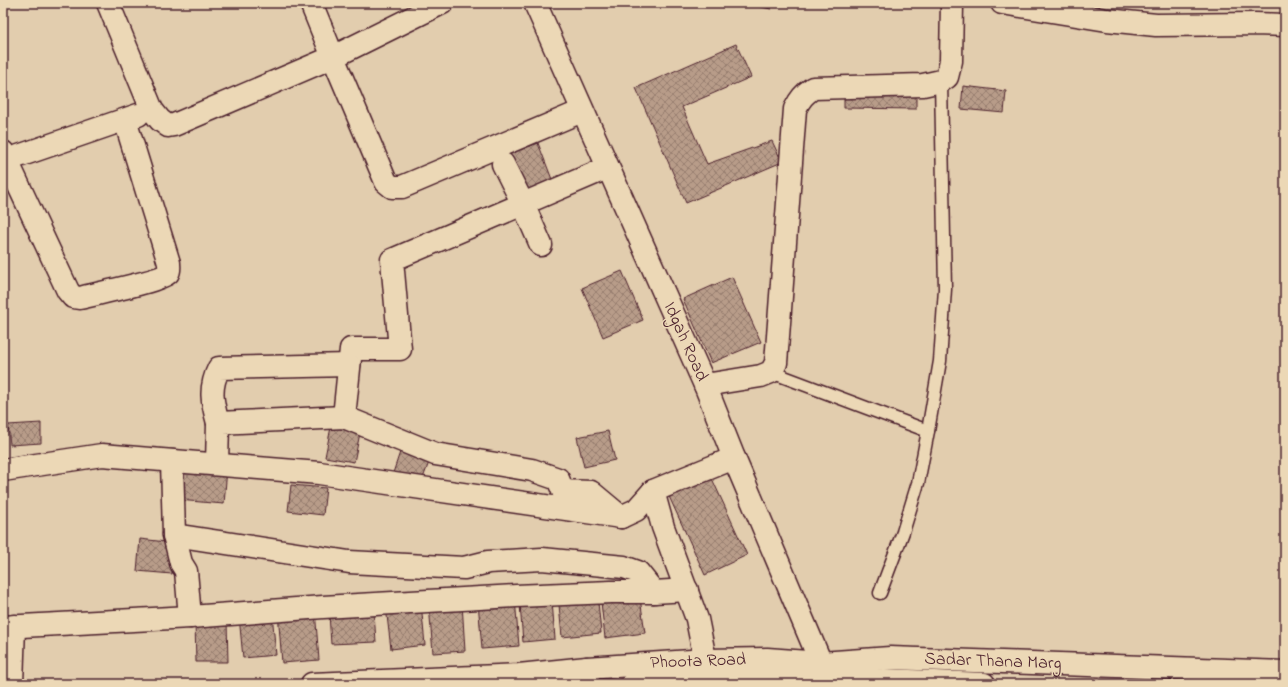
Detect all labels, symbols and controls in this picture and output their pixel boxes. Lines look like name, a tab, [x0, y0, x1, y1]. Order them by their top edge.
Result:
street label: Idgah Road	[655, 298, 714, 386]
street label: Phoota Road	[650, 647, 746, 677]
street label: Sadar Thana Marg	[924, 647, 1062, 678]

